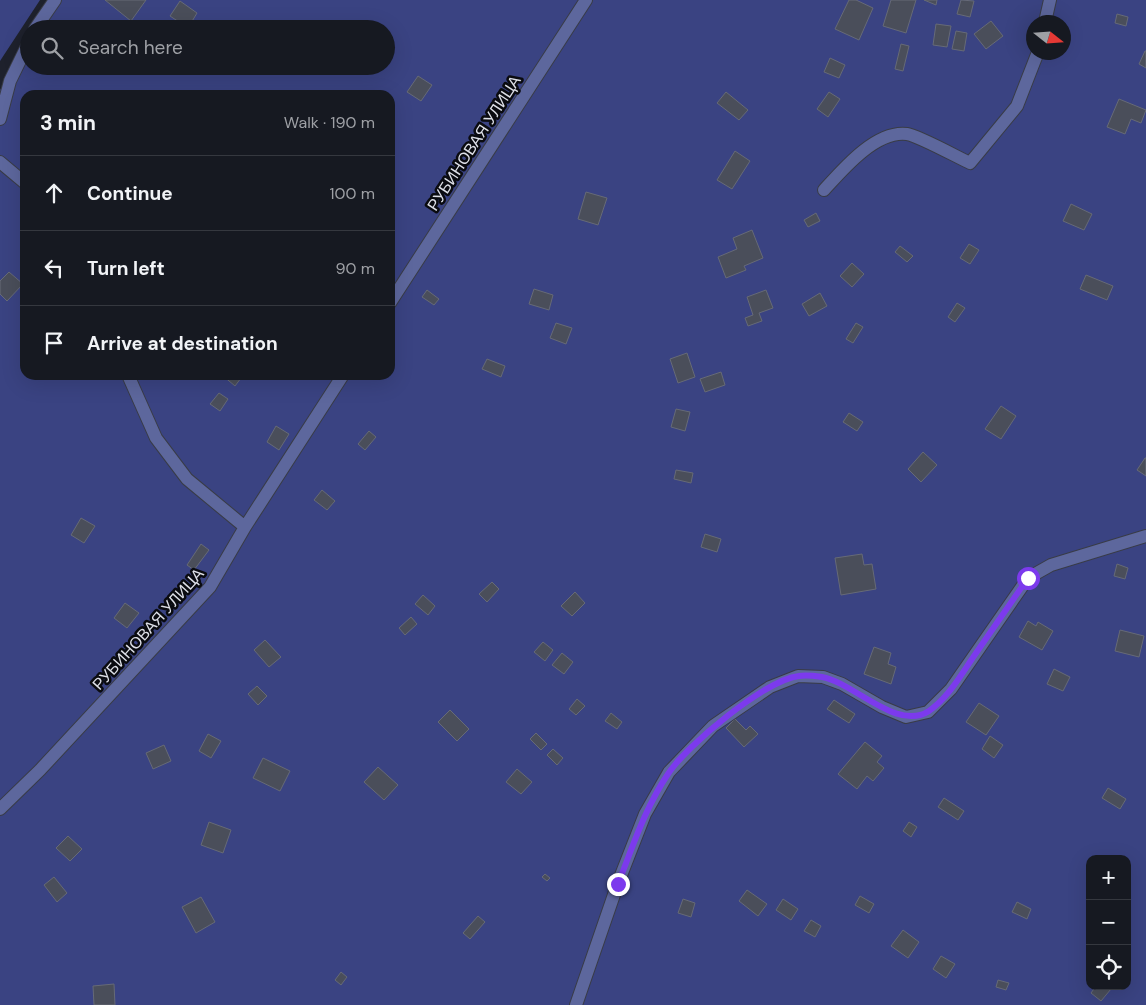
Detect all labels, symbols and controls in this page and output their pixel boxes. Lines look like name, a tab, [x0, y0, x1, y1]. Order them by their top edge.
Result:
north arrow	[1026, 15, 1071, 60]
search box	[20, 20, 395, 75]
icon: search	[38, 34, 66, 62]
text: Search here	[78, 35, 183, 60]
street label: РУБИНОВАЯ УЛИЦА	[422, 71, 526, 215]
text: 3 min	[40, 109, 96, 137]
text: Walk · 190 m	[284, 112, 375, 133]
icon: ahead	[40, 179, 68, 207]
text: Continue	[87, 181, 173, 206]
text: 100 m	[330, 183, 375, 204]
icon: left	[40, 254, 68, 282]
text: Turn left	[87, 256, 165, 281]
text: 90 m	[335, 258, 375, 279]
icon: arrive	[40, 329, 68, 357]
text: Arrive at destination	[87, 331, 278, 356]
street label: РУБИНОВАЯ УЛИЦА	[88, 563, 209, 694]
route start	[1017, 567, 1040, 590]
map controls	[1086, 855, 1131, 990]
button: +	[1086, 855, 1131, 900]
route end	[607, 873, 630, 896]
button: −	[1086, 900, 1131, 945]
button: locate	[1086, 945, 1131, 990]

